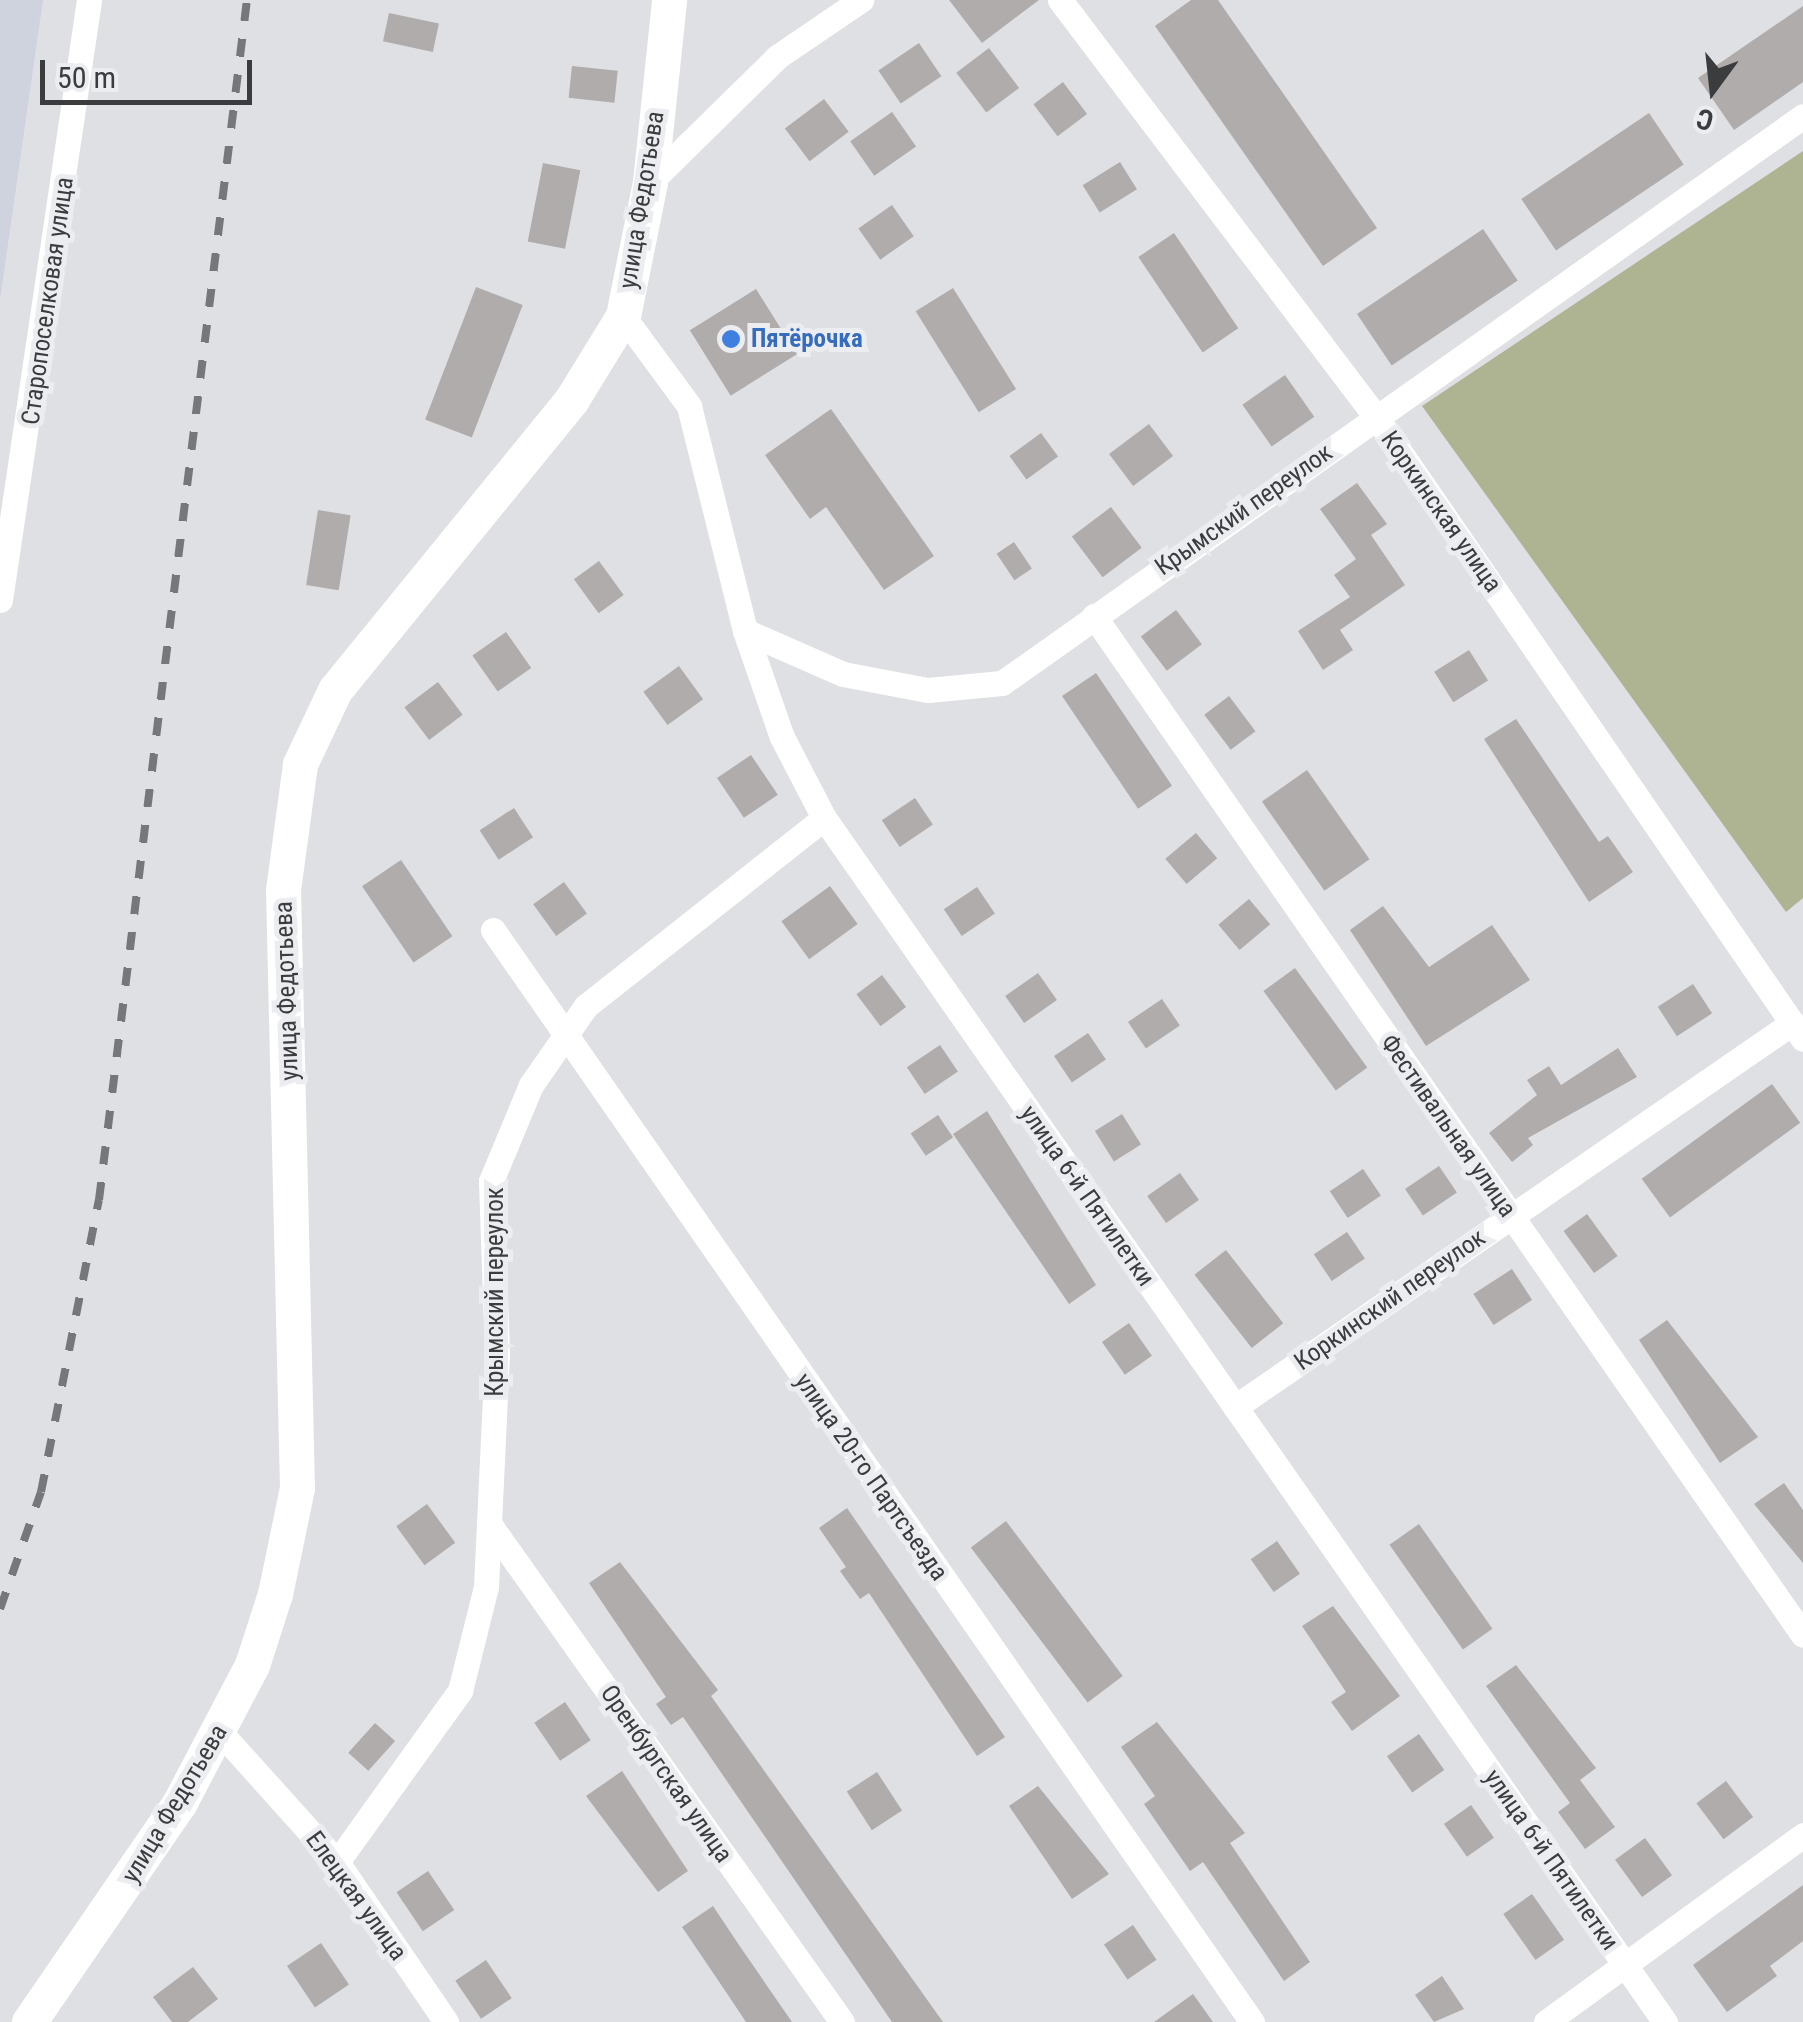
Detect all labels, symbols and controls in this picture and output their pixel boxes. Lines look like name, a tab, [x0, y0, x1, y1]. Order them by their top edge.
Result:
scale bar	[45, 40, 258, 102]
north arrow	[1663, 40, 1763, 140]
text: 50 m	[57, 60, 116, 95]
text: С	[1693, 101, 1717, 137]
street label: улица Федотьева	[613, 109, 671, 291]
street label: Старопоселковая улица	[16, 175, 80, 427]
place label: Пятёрочка	[751, 324, 863, 354]
marker: Пятёрочка	[720, 328, 742, 350]
street label: Коркинская улица	[1374, 426, 1508, 598]
street label: Крымский переулок	[1150, 438, 1338, 582]
street label: улица Федотьева	[269, 901, 305, 1081]
street label: Фестивальная улица	[1374, 1029, 1522, 1223]
street label: улица 6-й Пятилетки	[1013, 1100, 1161, 1292]
street label: Крымский переулок	[480, 1187, 510, 1397]
street label: Коркинский переулок	[1289, 1223, 1491, 1377]
street label: улица 20-го Партсъезда	[788, 1368, 954, 1586]
street label: Оренбургская улица	[594, 1680, 738, 1868]
street label: улица Федотьева	[116, 1719, 234, 1889]
street label: улица 6-й Пятилетки	[1477, 1764, 1625, 1956]
street label: Елецкая улица	[299, 1826, 413, 1966]

